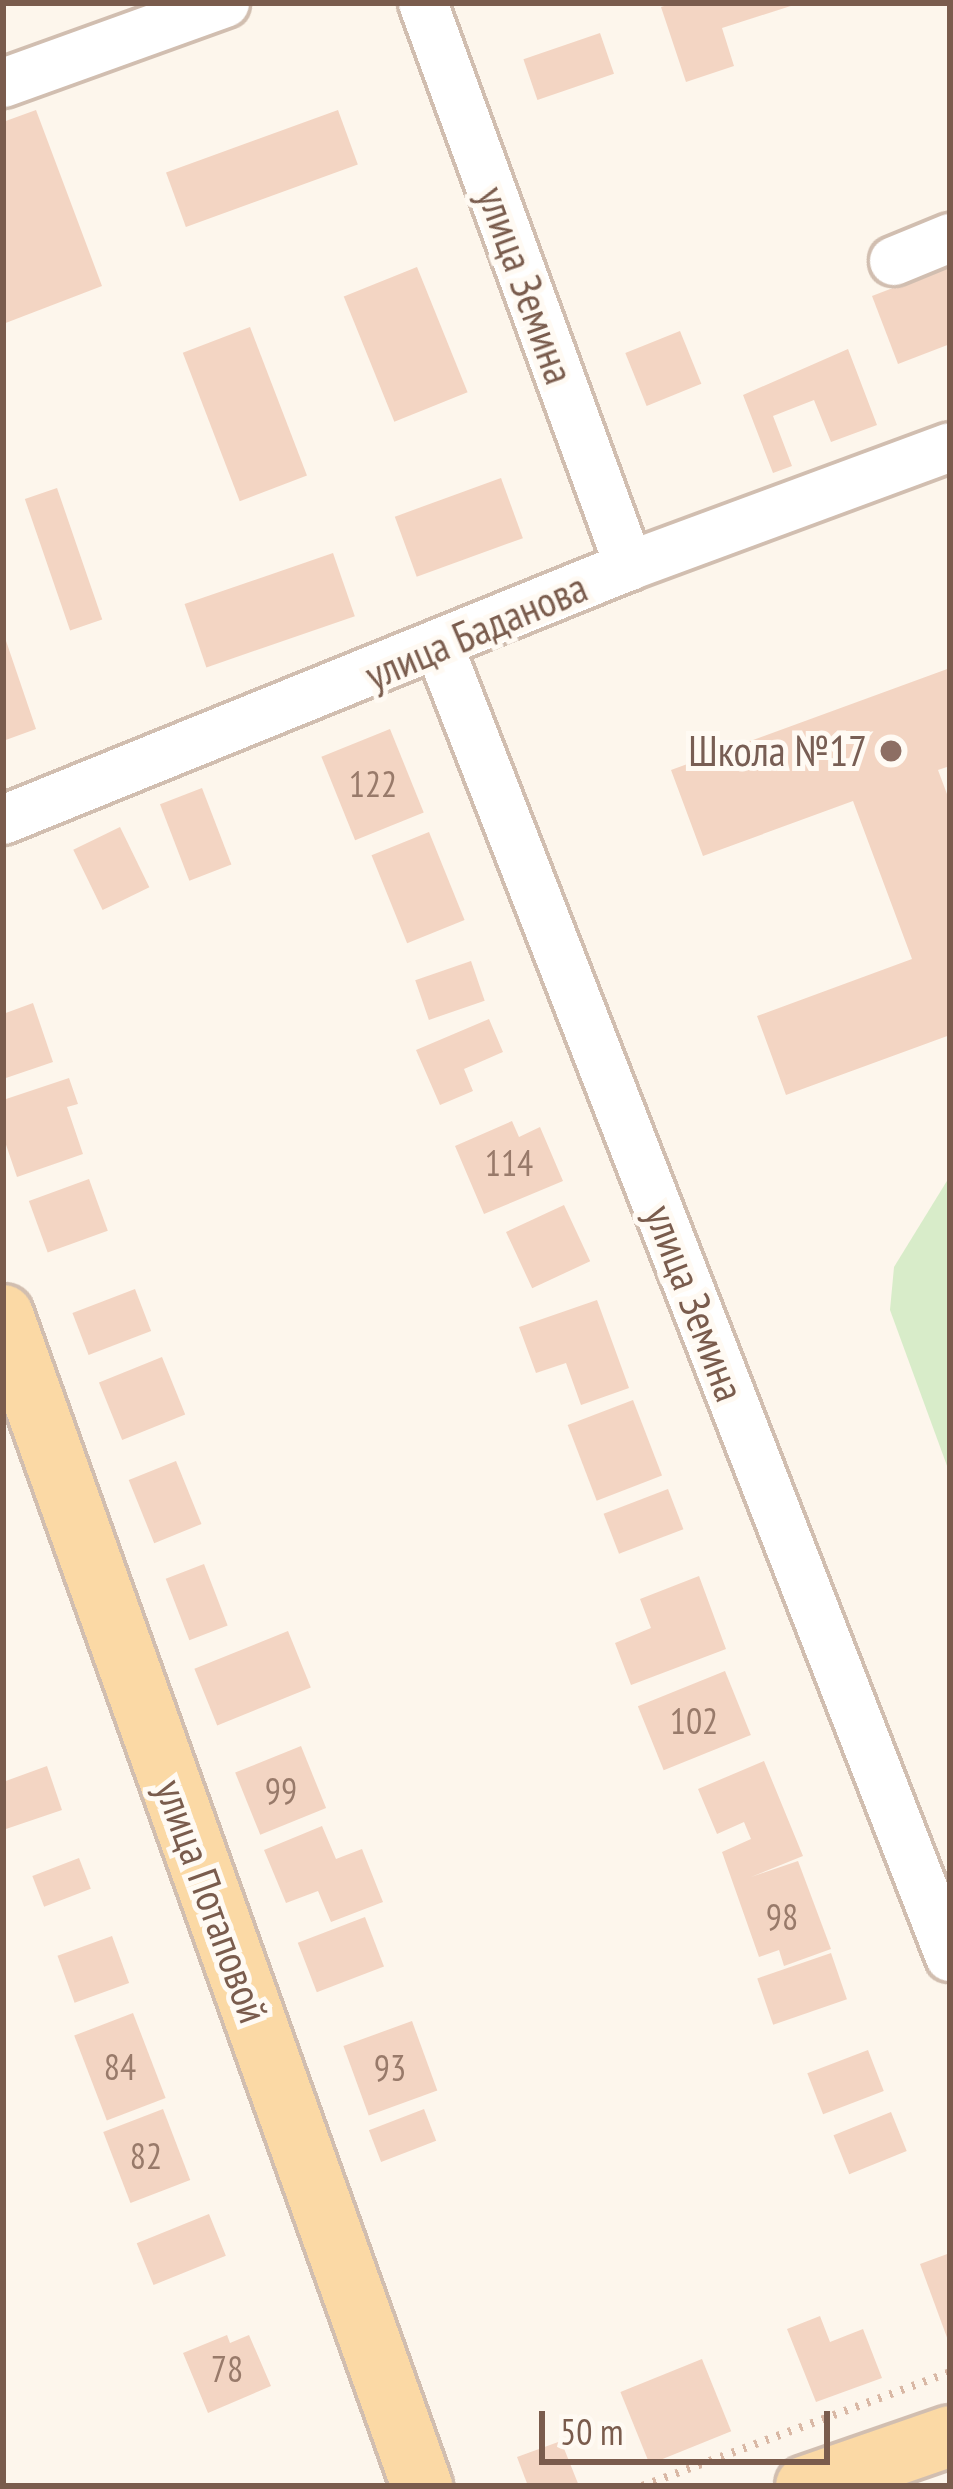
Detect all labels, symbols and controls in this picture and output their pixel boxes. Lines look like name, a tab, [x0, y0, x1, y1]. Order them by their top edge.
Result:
street label: улица Земина	[467, 180, 585, 390]
street label: улица Баданова	[358, 562, 594, 700]
place label: Школа №17	[688, 726, 867, 776]
marker: Школа №17	[878, 738, 904, 764]
house number: 122	[349, 762, 397, 806]
house number: 114	[485, 1141, 533, 1185]
street label: улица Земина	[635, 1198, 755, 1408]
house number: 102	[670, 1699, 718, 1743]
house number: 99	[265, 1769, 297, 1813]
street label: улица Потаповой	[145, 1773, 279, 2029]
house number: 98	[766, 1895, 798, 1939]
house number: 84	[104, 2045, 136, 2089]
house number: 93	[374, 2046, 406, 2090]
house number: 82	[130, 2134, 162, 2178]
house number: 78	[211, 2347, 243, 2391]
scale bar	[545, 2387, 836, 2461]
text: 50 m	[560, 2408, 623, 2455]

